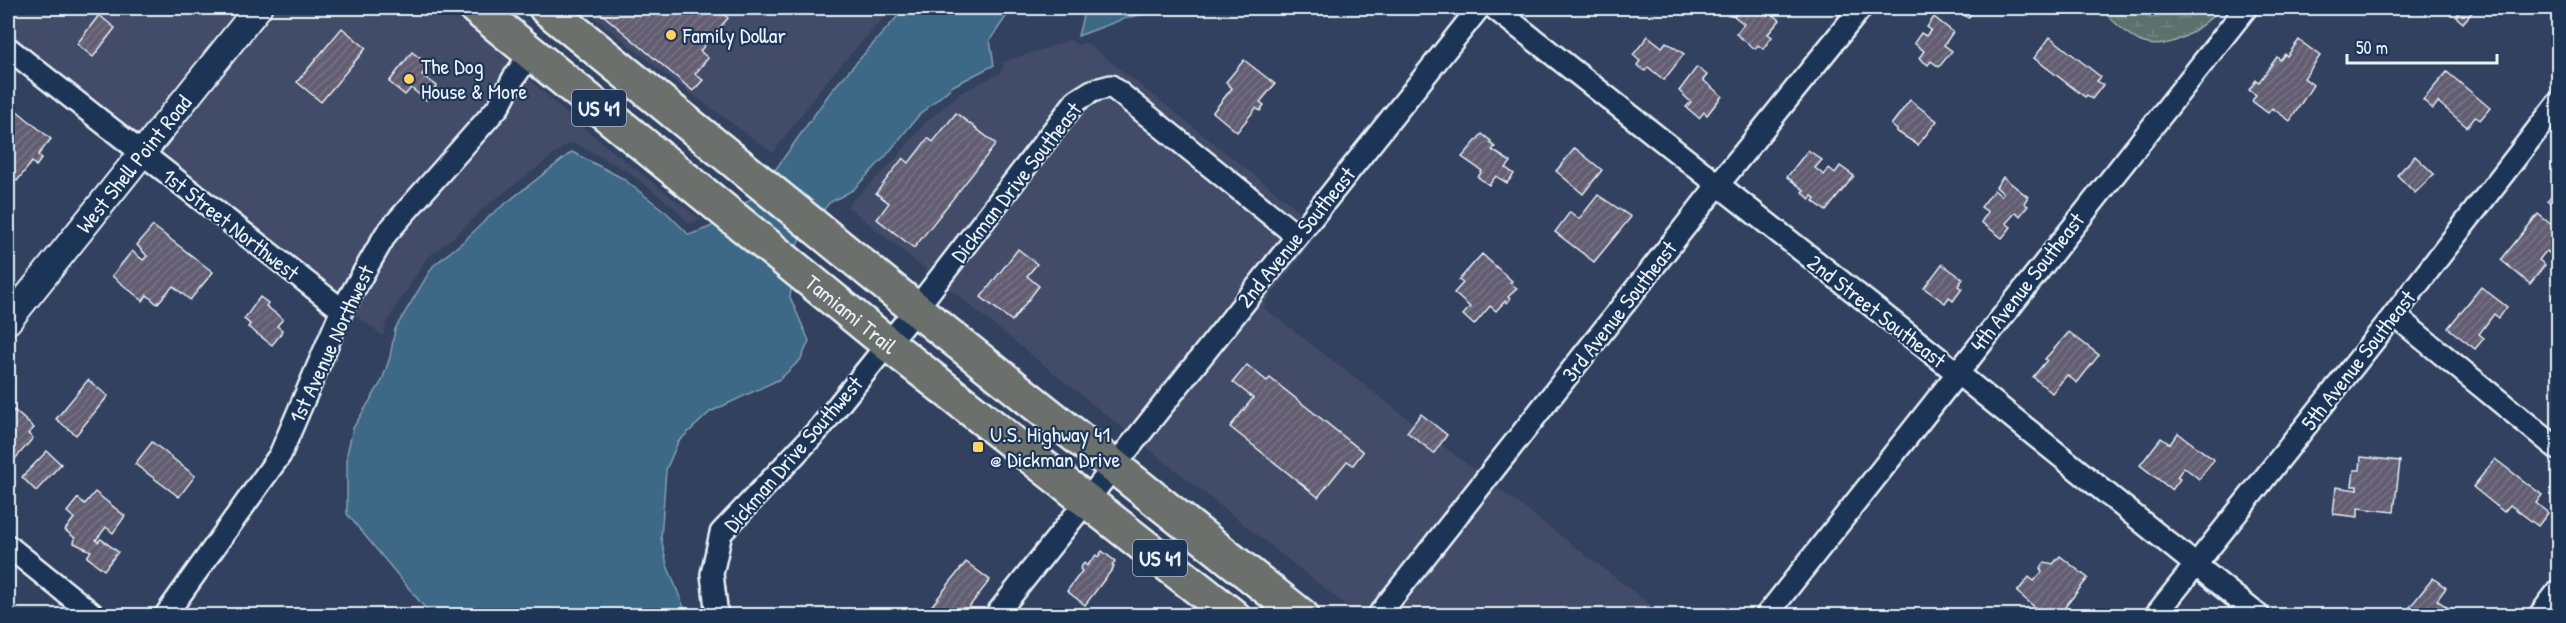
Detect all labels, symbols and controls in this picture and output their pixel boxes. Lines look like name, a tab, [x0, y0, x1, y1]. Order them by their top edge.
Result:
place label: Family Dollar	[682, 20, 786, 50]
scale bar	[2347, 27, 2497, 65]
marker: Family Dollar	[664, 28, 678, 42]
text: 50 m	[2356, 35, 2388, 60]
place label: The Dog House & More	[421, 51, 527, 106]
marker: The Dog House & More	[402, 72, 416, 86]
street label: West Shell Point Road	[69, 88, 198, 239]
road number: US 41	[572, 90, 626, 126]
street label: Dickman Drive Southeast	[944, 95, 1088, 268]
street label: 2nd Avenue Southeast	[1230, 160, 1362, 314]
street label: 1st Street Northwest	[156, 161, 306, 287]
street label: 4th Avenue Southeast	[1963, 206, 2091, 358]
street label: 3rd Avenue Southeast	[1555, 234, 1684, 388]
street label: 2nd Street Southeast	[1802, 247, 1953, 375]
street label: 1st Avenue Northwest	[281, 260, 381, 428]
street label: Tamiami Trail	[799, 267, 903, 361]
street label: 5th Avenue Southeast	[2294, 283, 2422, 436]
street label: Dickman Drive Southwest	[717, 369, 869, 538]
place label: U.S. Highway 41 @ Dickman Drive	[990, 419, 1120, 474]
marker: U.S. Highway 41 @ Dickman Drive	[971, 440, 985, 454]
road number: US 41	[1133, 540, 1187, 576]

